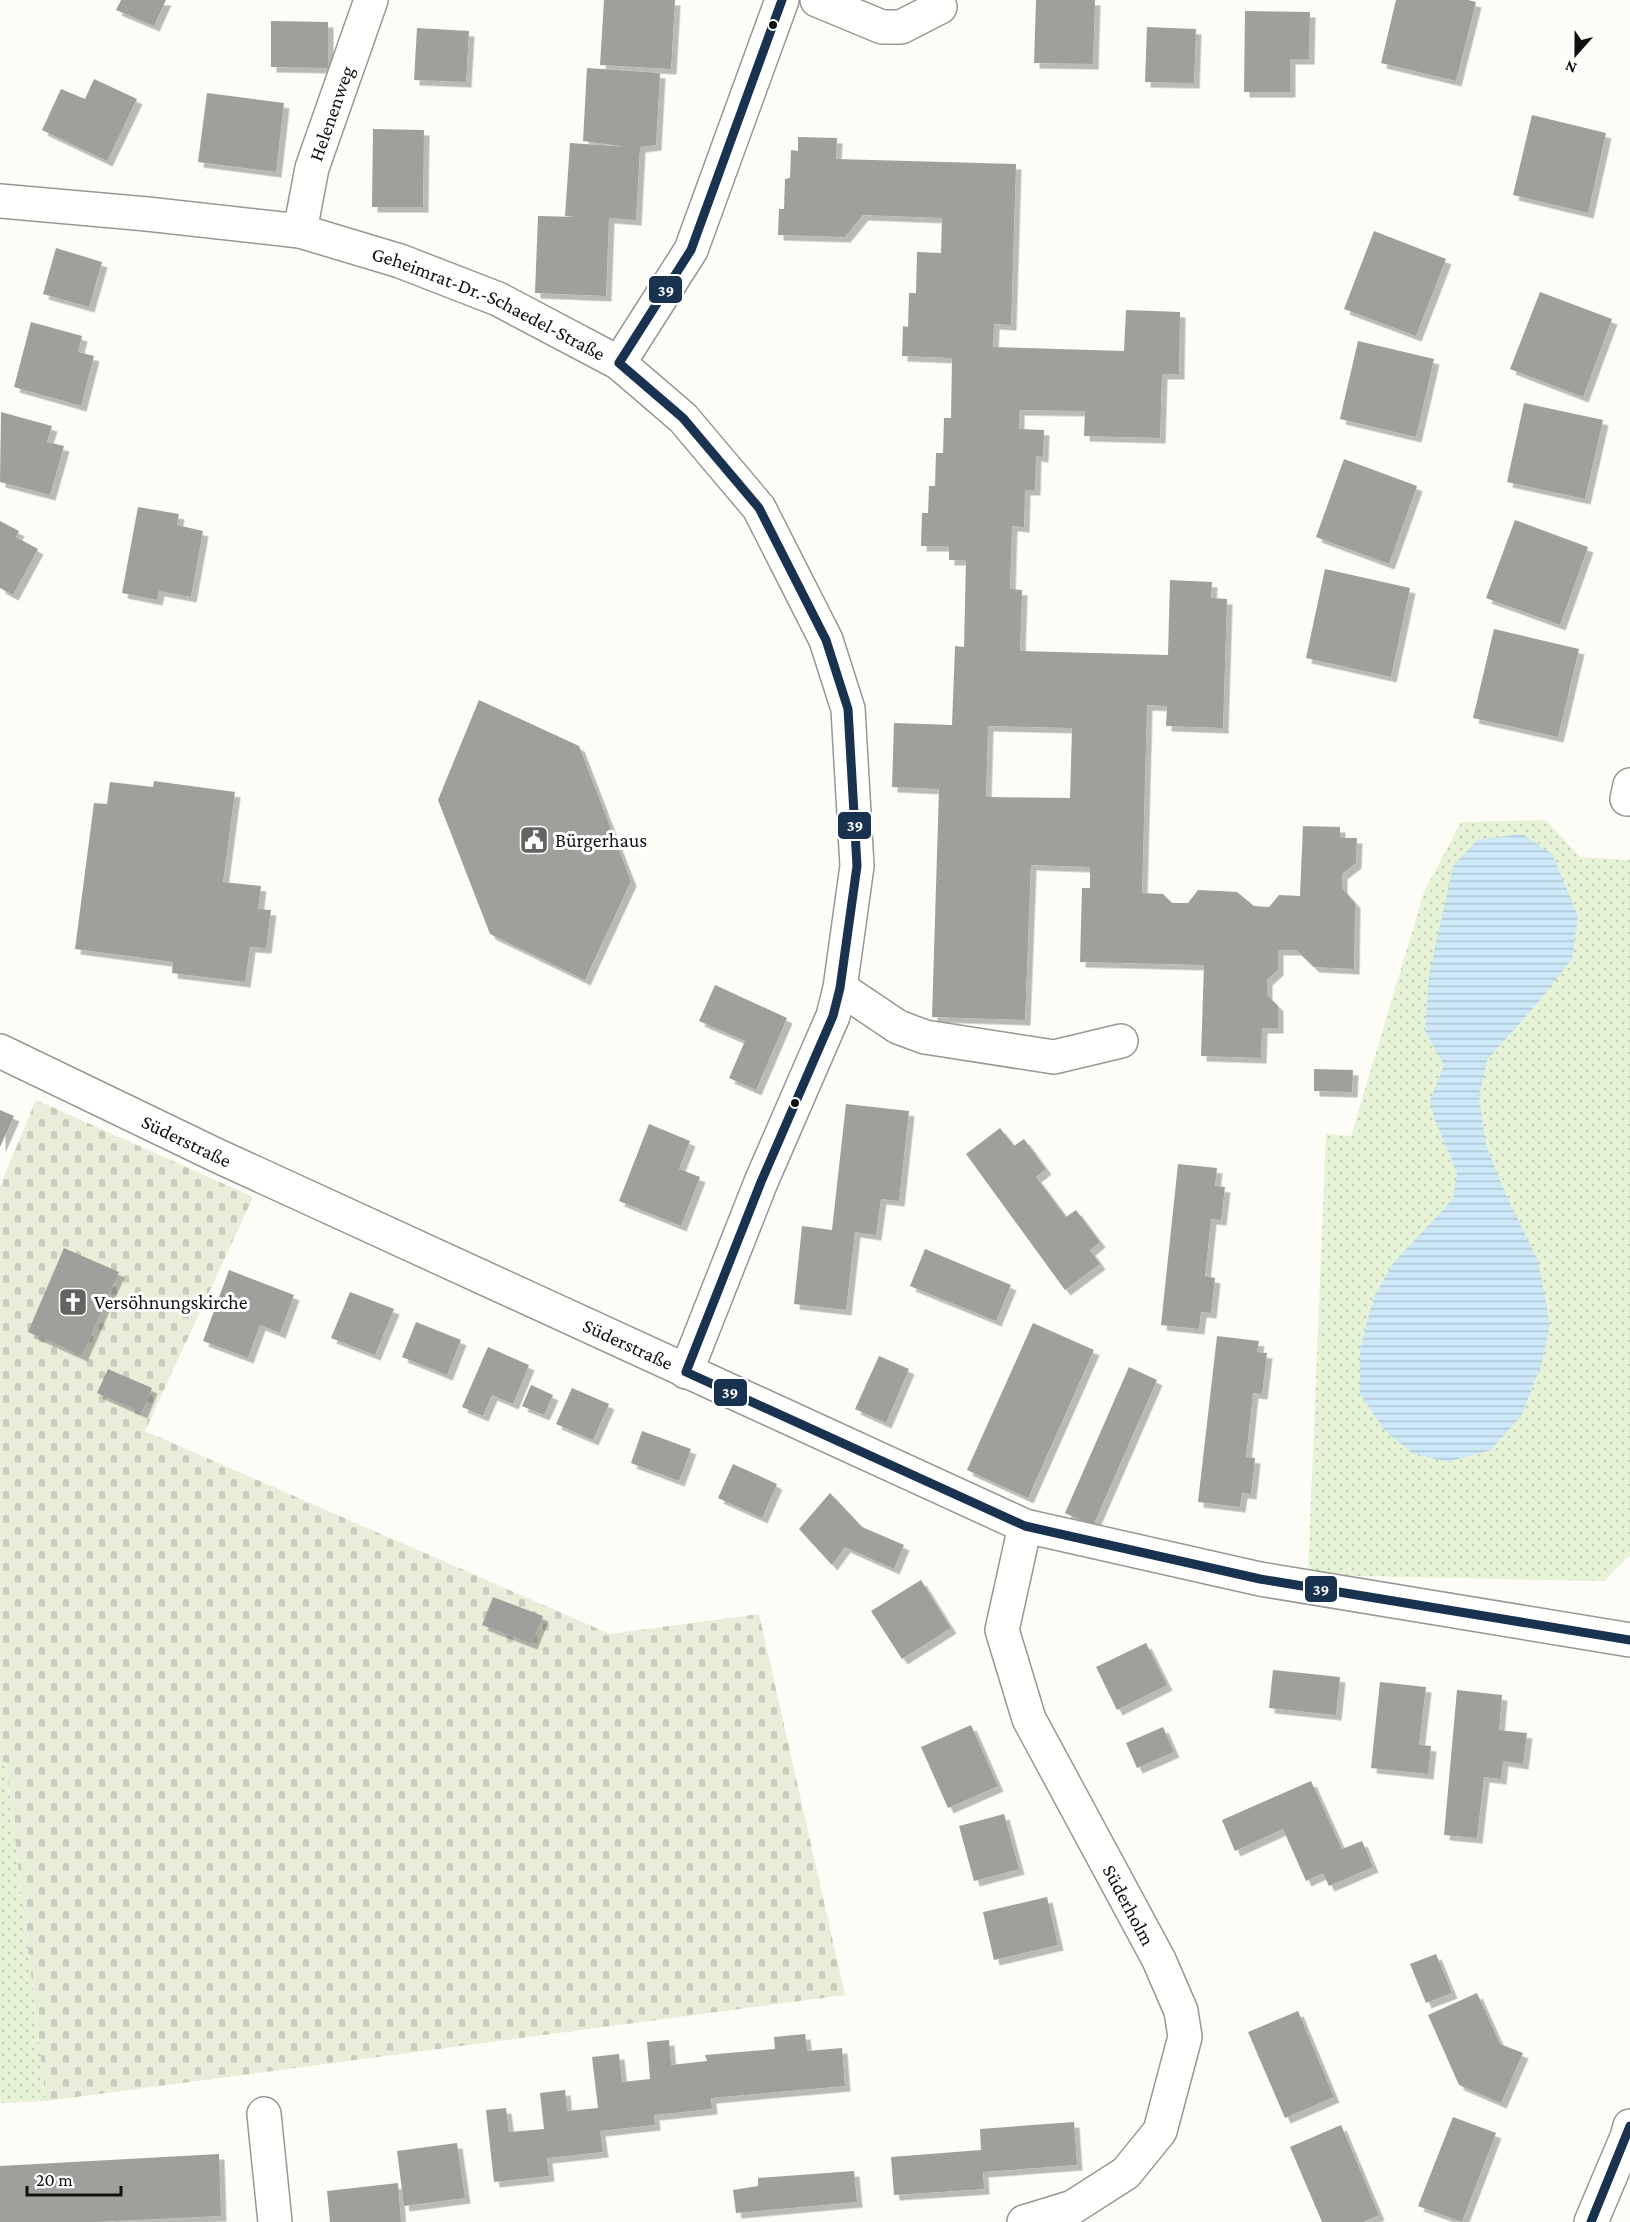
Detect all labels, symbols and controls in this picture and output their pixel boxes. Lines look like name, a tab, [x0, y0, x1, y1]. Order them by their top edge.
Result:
unlabelled marker	[767, 19, 779, 31]
north arrow	[1546, 24, 1606, 84]
text: N	[1563, 58, 1579, 77]
street label: Helenenweg	[304, 63, 359, 164]
street label: Geheimrat-Dr.-Schaedel-Straße	[369, 242, 609, 365]
line badge: 39	[648, 275, 683, 304]
text: 39	[658, 282, 674, 299]
line badge: 39	[837, 811, 872, 840]
text: 39	[847, 817, 863, 834]
public building icon: Bürgerhaus	[518, 824, 550, 856]
place label: Bürgerhaus	[555, 829, 647, 852]
unlabelled marker	[789, 1097, 801, 1109]
street label: Süderstraße	[138, 1110, 235, 1172]
church icon: Versöhnungskirche	[57, 1286, 89, 1318]
place label: Versöhnungskirche	[94, 1291, 248, 1314]
street label: Süderstraße	[579, 1314, 677, 1374]
line badge: 39	[713, 1378, 748, 1407]
text: 39	[722, 1384, 738, 1401]
line badge: 39	[1304, 1575, 1338, 1603]
text: 39	[1313, 1581, 1329, 1598]
street label: Süderholm	[1099, 1861, 1159, 1949]
scale bar	[27, 2159, 122, 2197]
text: 20 m	[36, 2170, 73, 2190]

